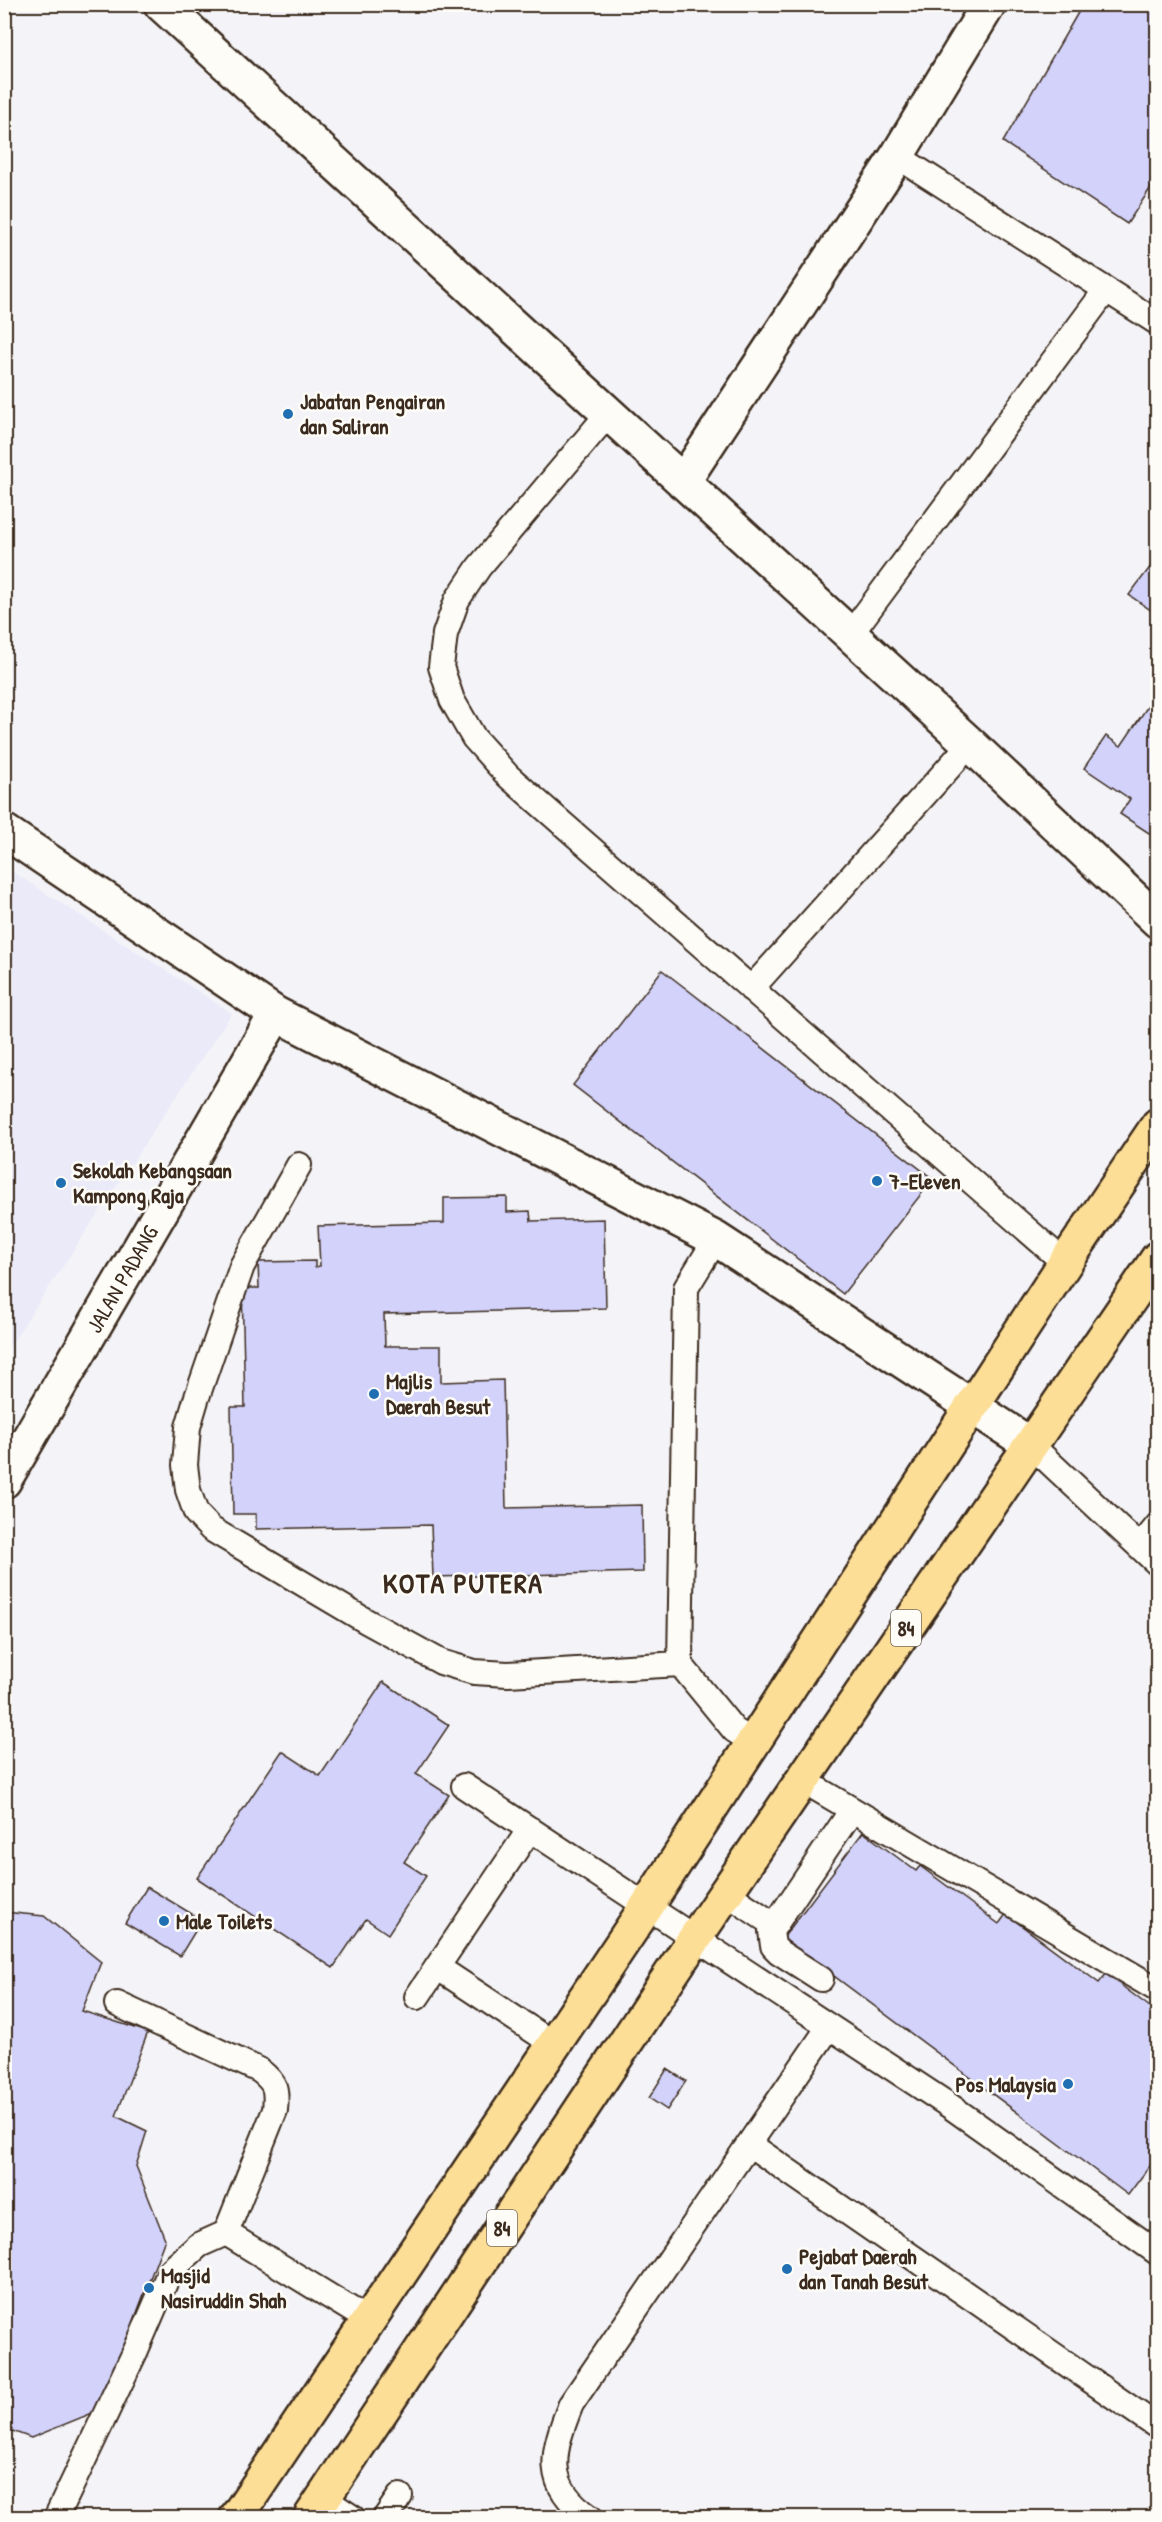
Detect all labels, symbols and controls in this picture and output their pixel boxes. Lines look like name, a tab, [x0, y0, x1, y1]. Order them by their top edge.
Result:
place label: Jabatan Pengairan dan Saliran	[300, 386, 445, 441]
marker: Jabatan Pengairan dan Saliran	[281, 407, 295, 421]
place label: Sekolah Kebangsaan Kampong Raja	[73, 1155, 232, 1211]
place label: 7-Eleven	[888, 1166, 961, 1196]
marker: 7-Eleven	[870, 1174, 884, 1188]
marker: Sekolah Kebangsaan Kampong Raja	[54, 1176, 68, 1190]
street label: JALAN PADANG	[79, 1219, 165, 1338]
place label: Majlis Daerah Besut	[386, 1366, 491, 1421]
marker: Majlis Daerah Besut	[367, 1387, 381, 1401]
district label: KOTA PUTERA	[383, 1564, 543, 1602]
road number: 84	[891, 1610, 921, 1646]
place label: Male Toilets	[176, 1906, 273, 1936]
marker: Male Toilets	[157, 1914, 171, 1928]
place label: Pos Malaysia	[956, 2069, 1056, 2100]
marker: Pos Malaysia	[1061, 2077, 1075, 2091]
road number: 84	[487, 2210, 517, 2246]
place label: Pejabat Daerah dan Tanah Besut	[799, 2241, 929, 2296]
place label: Masjid Nasiruddin Shah	[161, 2260, 287, 2315]
marker: Pejabat Daerah dan Tanah Besut	[780, 2262, 794, 2276]
marker: Masjid Nasiruddin Shah	[142, 2281, 156, 2295]

